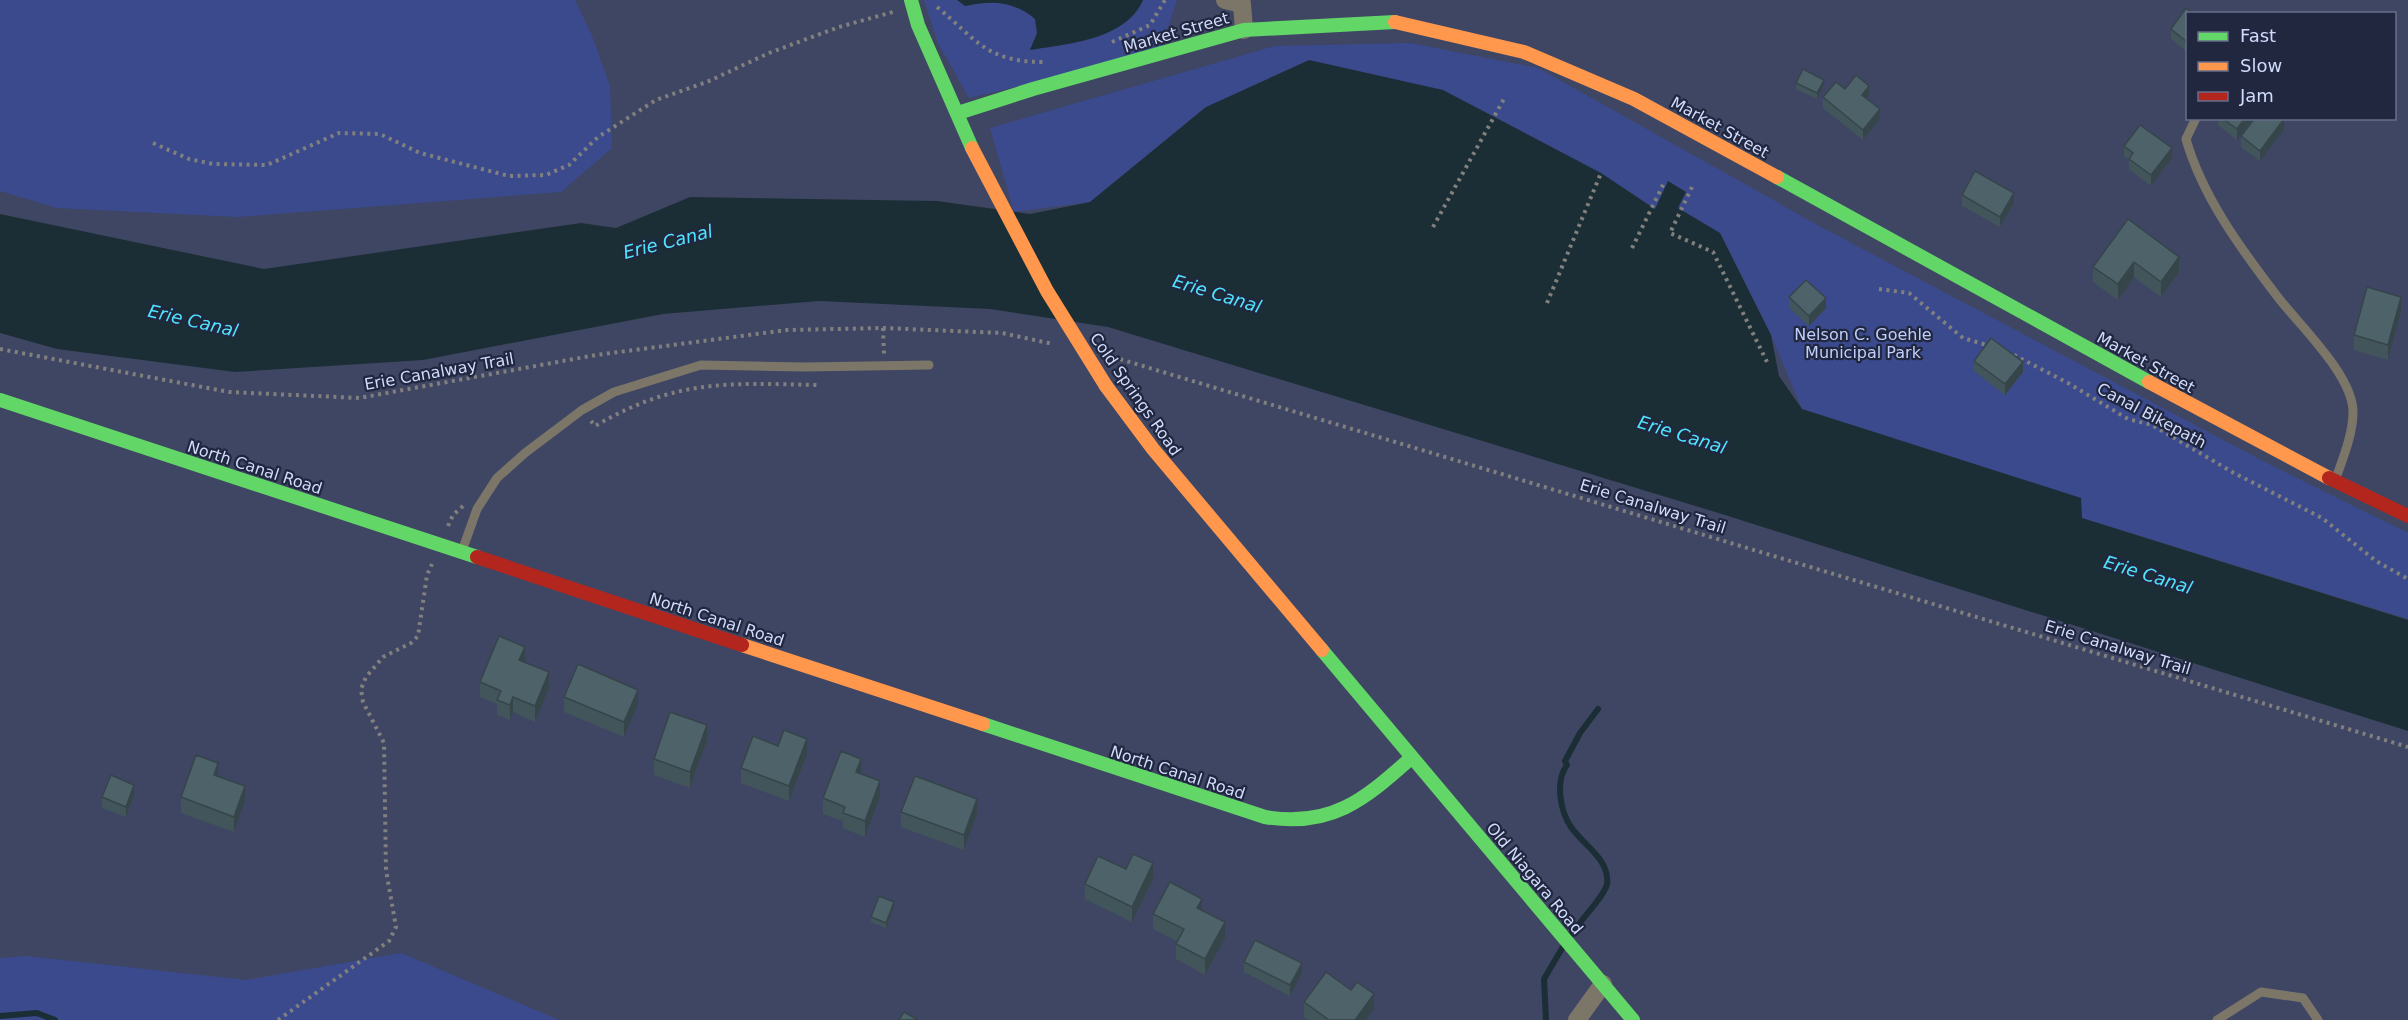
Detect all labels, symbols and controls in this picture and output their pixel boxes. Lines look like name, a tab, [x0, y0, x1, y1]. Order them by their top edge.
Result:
street label: Market Street	[1121, 8, 1231, 57]
legend	[2186, 12, 2396, 120]
text: Fast	[2240, 25, 2276, 46]
text: Slow	[2240, 55, 2282, 76]
text: Jam	[2239, 85, 2274, 106]
street label: Market Street	[1668, 93, 1772, 162]
water label: Erie Canal	[621, 220, 715, 263]
water label: Erie Canal	[1170, 270, 1264, 317]
water label: Erie Canal	[146, 300, 240, 341]
park label: Nelson C. Goehle Municipal Park	[1794, 325, 1932, 362]
street label: Market Street	[2094, 328, 2198, 397]
street label: Cold Springs Road	[1086, 329, 1185, 459]
street label: Erie Canalway Trail	[363, 349, 515, 394]
street label: Canal Bikepath	[2094, 379, 2210, 452]
water label: Erie Canal	[1635, 411, 1729, 458]
street label: North Canal Road	[185, 437, 325, 498]
street label: Erie Canalway Trail	[1578, 475, 1728, 538]
water label: Erie Canal	[2101, 551, 2195, 598]
street label: North Canal Road	[647, 589, 787, 650]
street label: Erie Canalway Trail	[2043, 616, 2193, 679]
street label: North Canal Road	[1108, 742, 1248, 803]
street label: Old Niagara Road	[1482, 819, 1587, 938]

